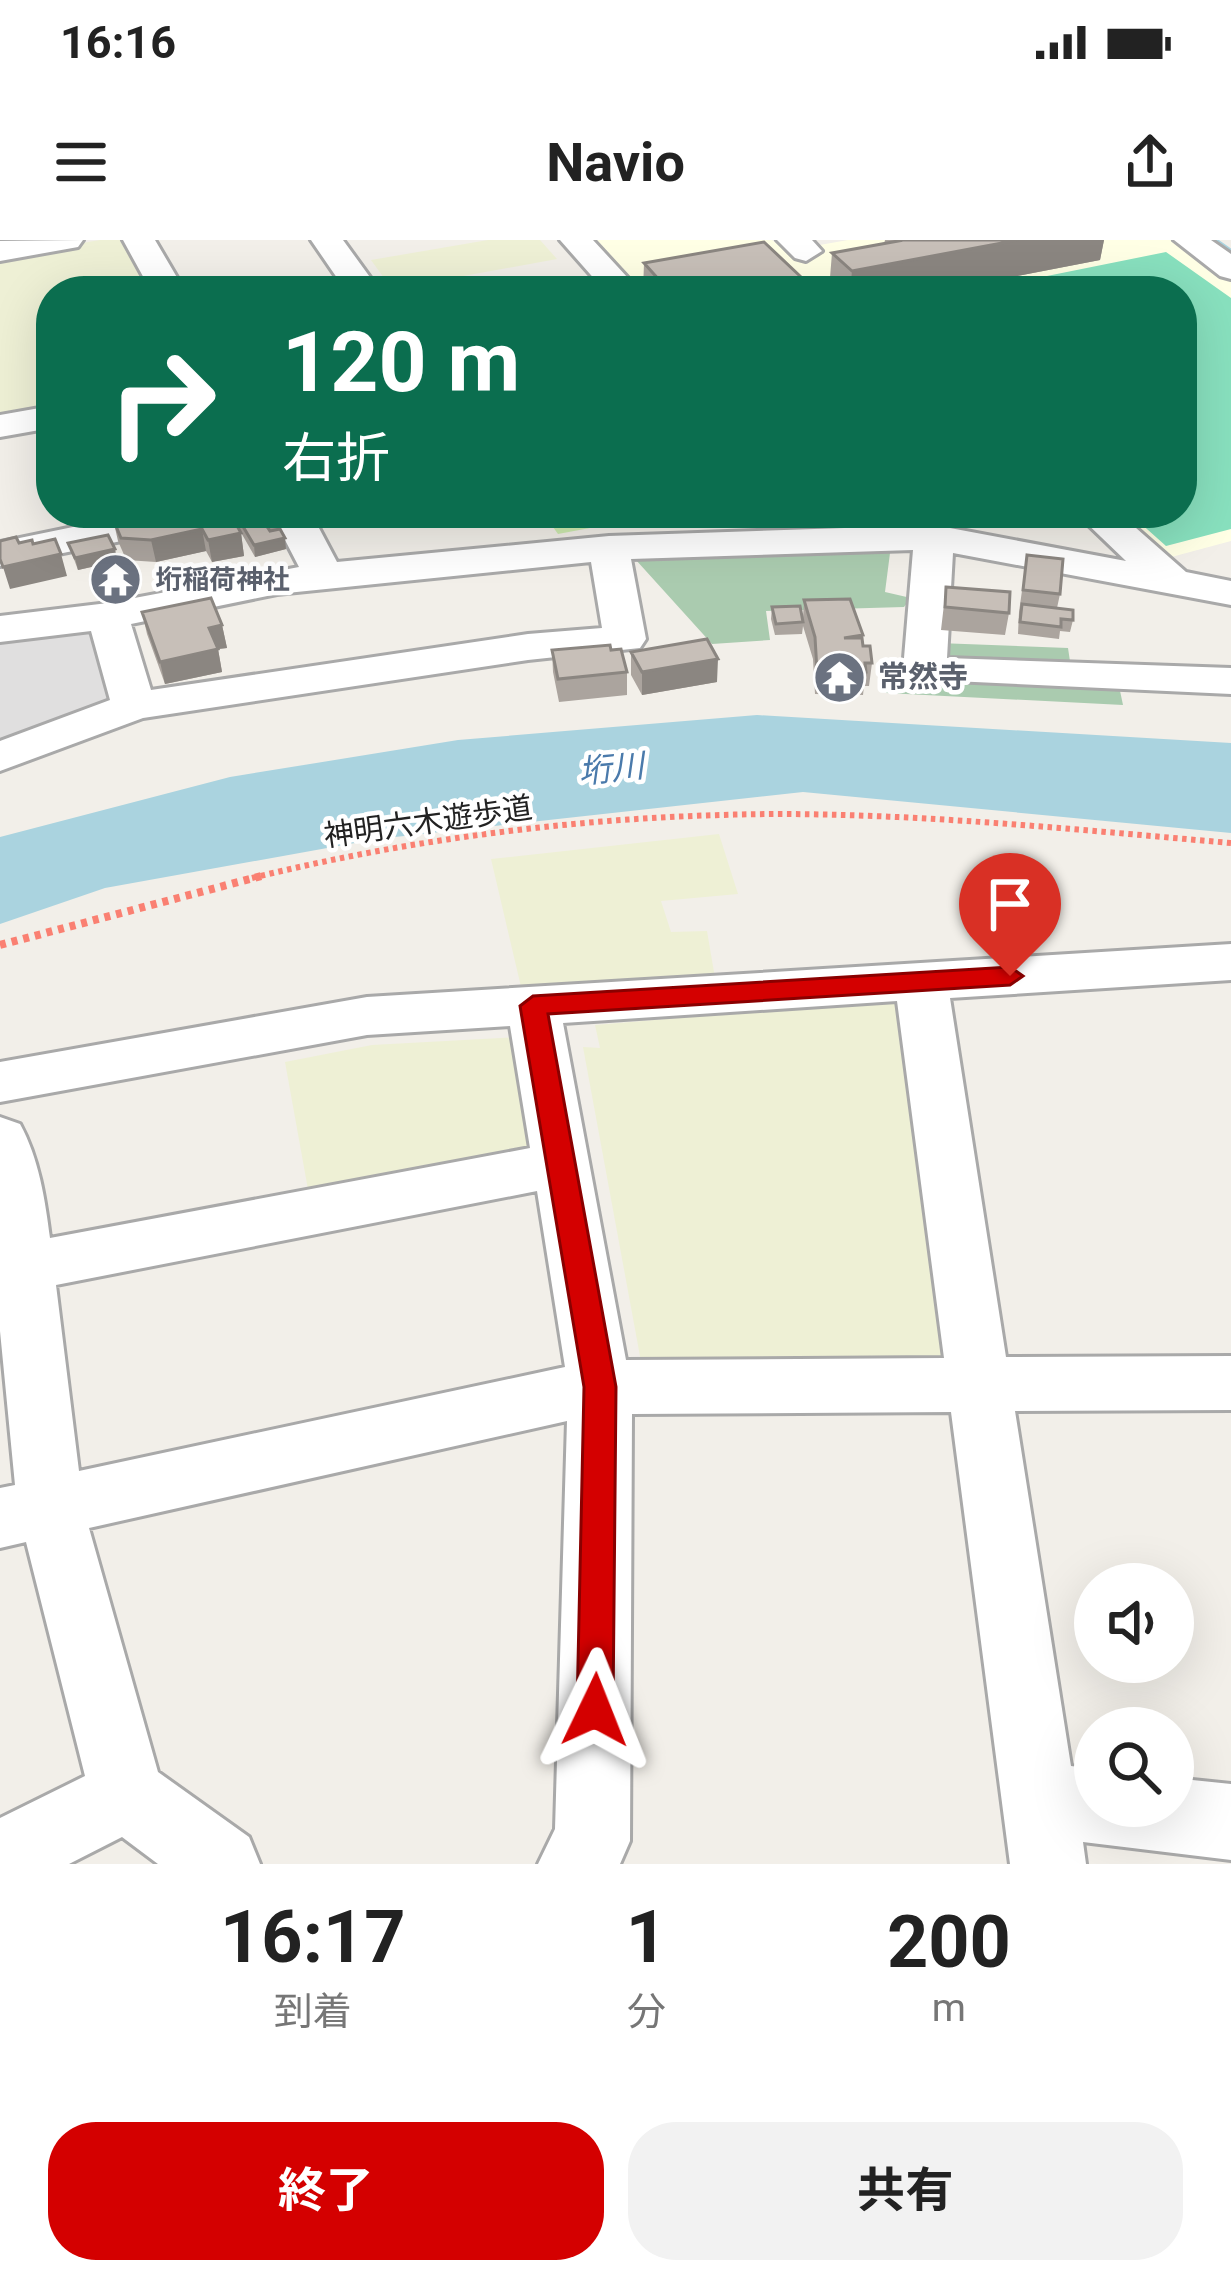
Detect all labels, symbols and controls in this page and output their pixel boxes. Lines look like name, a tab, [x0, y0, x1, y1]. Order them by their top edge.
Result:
text: 16:16	[60, 16, 176, 69]
icon: menu	[48, 129, 114, 195]
icon: share	[1117, 129, 1183, 195]
text: Navio	[546, 131, 685, 194]
text: 120 m	[282, 313, 520, 412]
icon: right	[84, 324, 240, 480]
text: 右折	[282, 427, 390, 490]
temple icon: 垳稲荷神社	[88, 552, 144, 608]
place label: 垳稲荷神社	[155, 564, 290, 596]
temple icon: 常然寺	[811, 649, 867, 705]
place label: 常然寺	[878, 659, 968, 694]
water label: 垳川	[576, 745, 649, 791]
street label: 神明六木遊歩道	[322, 790, 534, 853]
pin	[959, 853, 1061, 976]
icon: arrive	[977, 871, 1043, 937]
map controls	[1074, 1563, 1194, 1827]
button: sound	[1074, 1563, 1194, 1683]
position arrow	[532, 1647, 658, 1773]
button: search	[1074, 1707, 1194, 1827]
text: 16:17	[220, 1895, 406, 1980]
text: 1	[626, 1895, 667, 1980]
text: 200	[887, 1900, 1011, 1985]
text: m	[932, 1985, 966, 2031]
text: 到着	[274, 1989, 352, 2035]
text: 分	[627, 1989, 666, 2035]
button: 終了	[48, 2122, 604, 2260]
button: 共有	[628, 2122, 1183, 2260]

